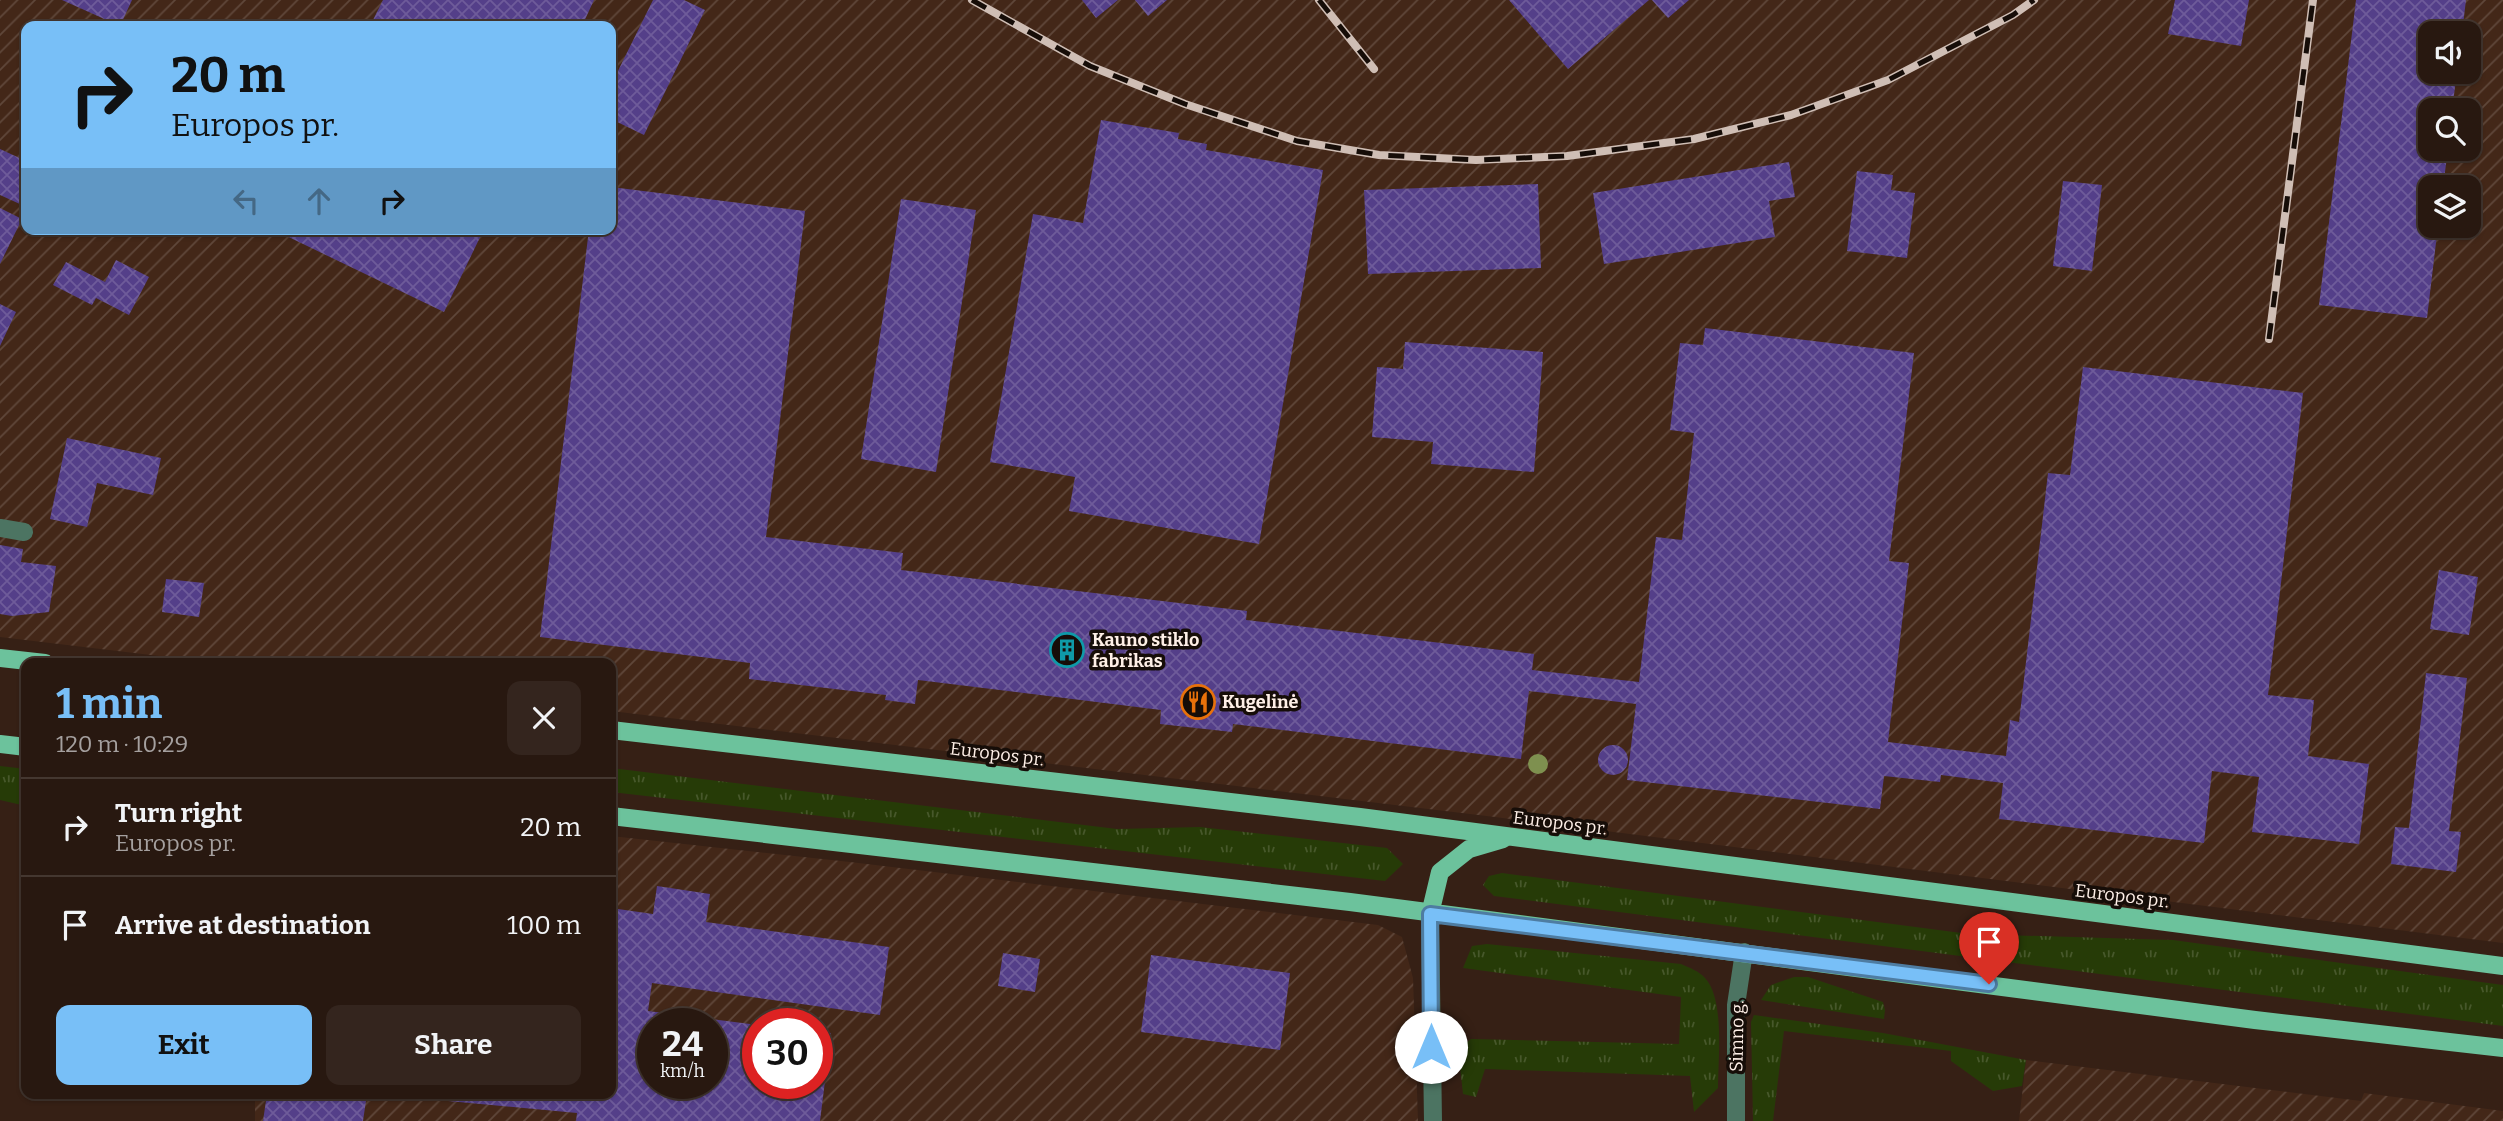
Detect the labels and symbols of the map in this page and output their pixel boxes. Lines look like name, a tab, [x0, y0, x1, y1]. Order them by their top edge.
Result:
place label: Kauno stiklo fabrikas	[1092, 629, 1199, 672]
building icon: Kauno stiklo fabrikas	[1048, 631, 1086, 669]
restaurant icon: Kugelinė	[1179, 683, 1217, 721]
place label: Kugelinė	[1222, 691, 1299, 713]
street label: Europos pr.	[949, 737, 1045, 771]
street label: Europos pr.	[1512, 806, 1608, 840]
street label: Europos pr.	[2074, 879, 2170, 913]
pin	[1959, 912, 2019, 984]
street label: Simno g.	[1725, 1000, 1749, 1072]
speed limit sign: 30	[742, 1008, 833, 1099]
position arrow	[1394, 1010, 1468, 1084]

